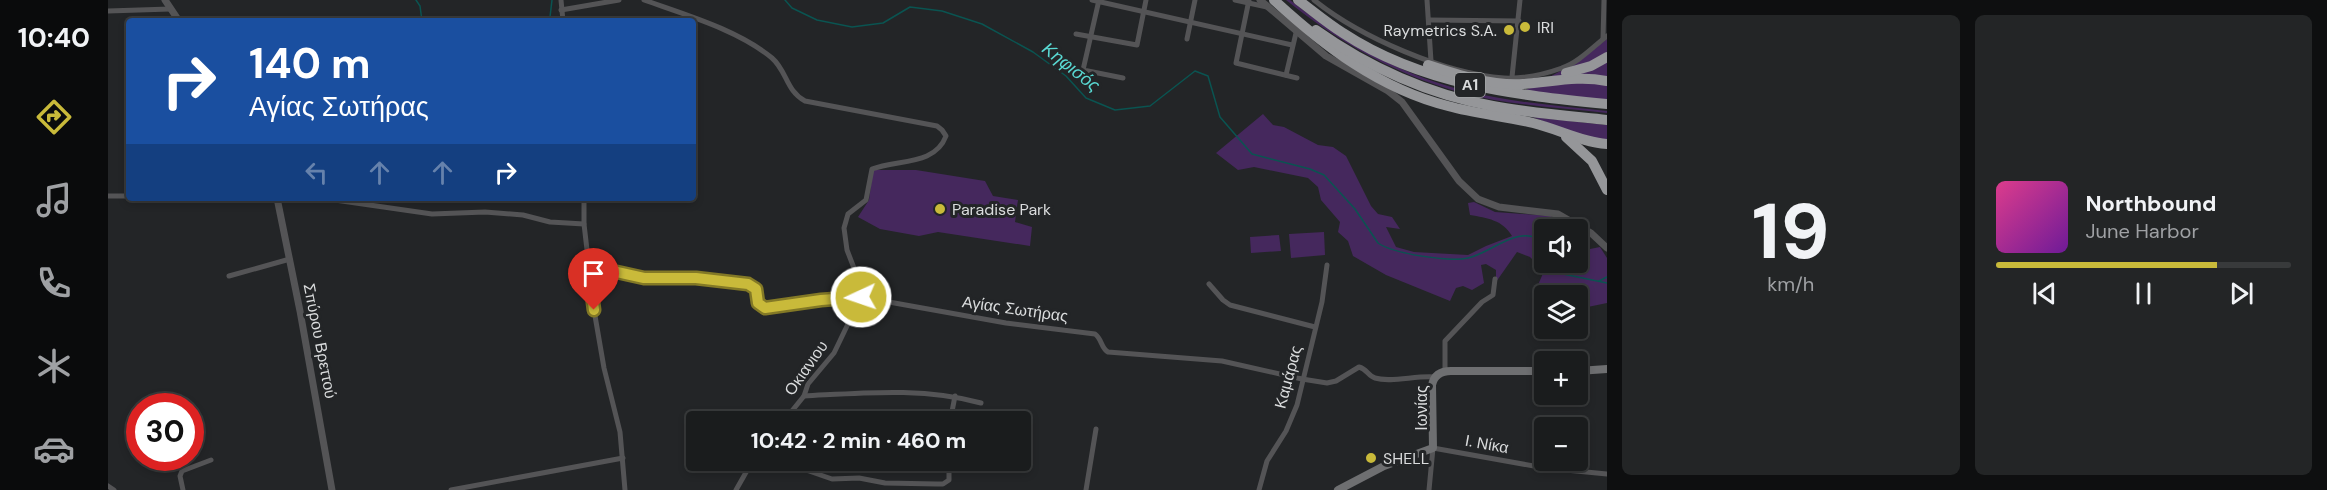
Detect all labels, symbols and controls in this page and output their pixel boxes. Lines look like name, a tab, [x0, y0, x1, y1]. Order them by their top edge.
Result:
place label: IRI	[1537, 17, 1554, 38]
text: 10:40	[18, 20, 90, 55]
place label: Raymetrics S.A.	[1384, 20, 1497, 41]
marker: IRI	[1518, 20, 1532, 34]
marker: Raymetrics S.A.	[1502, 23, 1516, 37]
text: 140 m	[249, 36, 371, 91]
water label: Κηφισός	[1037, 37, 1105, 97]
icon: right	[150, 42, 228, 120]
road number: Α1	[1455, 73, 1485, 97]
text: Αγίας Σωτήρας	[249, 89, 429, 124]
icon: directions	[33, 96, 75, 138]
icon: left	[300, 156, 333, 189]
icon: ahead	[363, 156, 396, 189]
icon: ahead	[426, 156, 459, 189]
icon: right	[489, 156, 522, 189]
icon: music	[33, 179, 75, 221]
text: 19	[1752, 181, 1830, 282]
text: Northbound	[2086, 189, 2216, 218]
place label: Paradise Park	[952, 199, 1051, 220]
marker: Paradise Park	[933, 202, 947, 216]
text: June Harbor	[2086, 218, 2199, 244]
map controls	[1534, 219, 1588, 471]
button: sound	[1534, 219, 1588, 273]
pin	[568, 248, 619, 310]
icon: arrive	[577, 257, 610, 290]
icon: phone	[33, 262, 75, 304]
position arrow	[829, 265, 893, 329]
text: km/h	[1767, 271, 1814, 297]
icon: previous	[2028, 277, 2061, 310]
icon: pause	[2127, 277, 2160, 310]
icon: next	[2225, 277, 2258, 310]
street label: Σπύρου Βρεττού	[299, 282, 341, 400]
button: layers	[1534, 285, 1588, 339]
street label: Αγίας Σωτήρας	[961, 291, 1070, 327]
street label: Οκιανιου	[779, 336, 833, 400]
street label: Καμάρας	[1270, 343, 1307, 411]
icon: climate	[33, 345, 75, 387]
button: +	[1534, 351, 1588, 405]
street label: Ιωνίας	[1411, 385, 1432, 431]
speed limit sign: 30	[126, 393, 204, 471]
button: −	[1534, 417, 1588, 471]
text: 10:42 · 2 min · 460 m	[751, 426, 966, 455]
icon: car	[33, 428, 75, 470]
street label: Ι. Νίκα	[1463, 430, 1511, 458]
place label: SHELL	[1383, 448, 1429, 469]
marker: SHELL	[1364, 451, 1378, 465]

